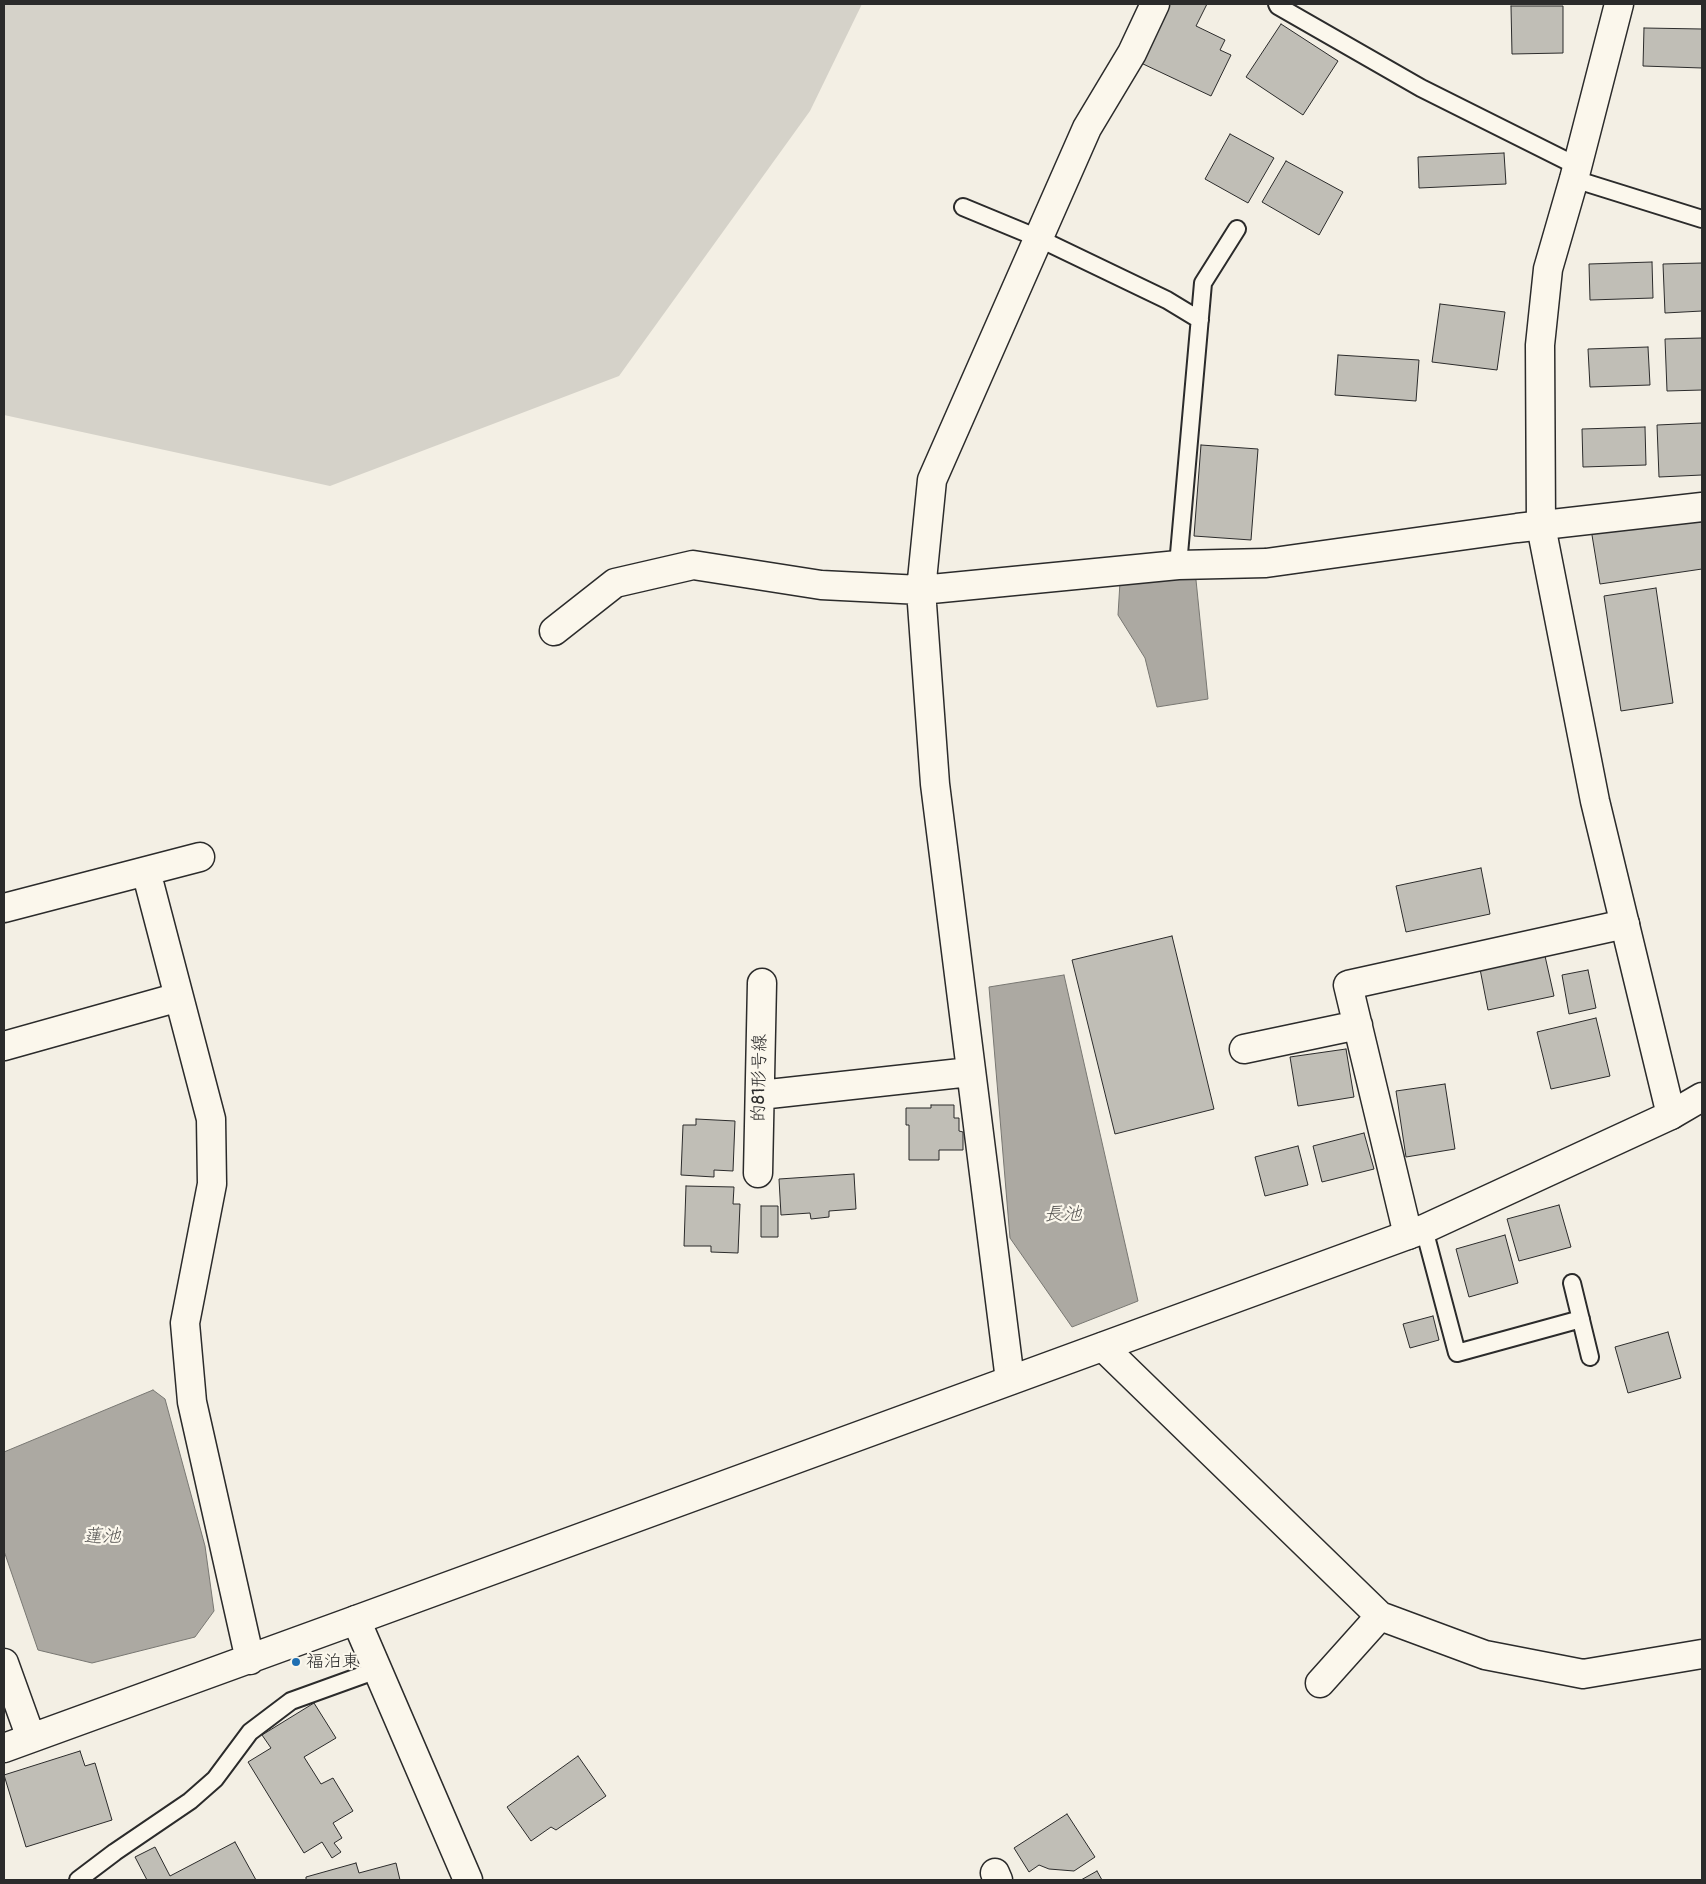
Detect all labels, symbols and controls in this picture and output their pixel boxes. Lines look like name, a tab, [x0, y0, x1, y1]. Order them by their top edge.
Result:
street label: 的81形号線	[748, 1034, 772, 1122]
water label: 長池	[1044, 1204, 1082, 1226]
water label: 蓮池	[83, 1526, 121, 1548]
place label: 福泊東	[306, 1651, 360, 1673]
marker: 福泊東	[290, 1656, 302, 1668]

